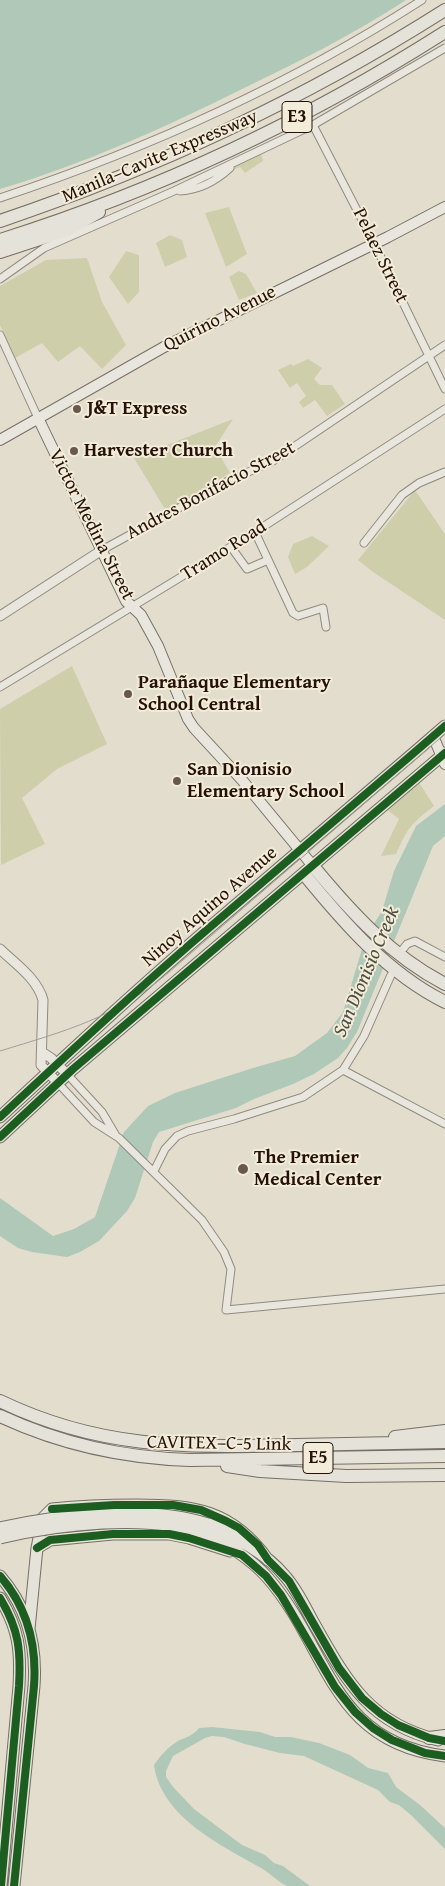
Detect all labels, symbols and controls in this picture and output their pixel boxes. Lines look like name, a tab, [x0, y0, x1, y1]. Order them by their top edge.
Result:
road number: E3	[282, 101, 312, 132]
street label: Manila–Cavite Expressway	[59, 105, 261, 209]
street label: Pelaez Street	[347, 205, 413, 307]
street label: Quirino Avenue	[160, 281, 280, 357]
place label: J&T Express	[87, 398, 187, 420]
marker: J&T Express	[71, 403, 83, 415]
street label: Andres Bonifacio Street	[123, 437, 299, 545]
place label: Harvester Church	[84, 440, 233, 462]
marker: Harvester Church	[68, 445, 80, 457]
street label: Victor Medina Street	[43, 446, 139, 604]
street label: Tramo Road	[177, 516, 271, 586]
place label: Parañaque Elementary School Central	[138, 672, 331, 716]
marker: Parañaque Elementary School Central	[122, 688, 134, 700]
place label: San Dionisio Elementary School	[187, 759, 345, 803]
marker: San Dionisio Elementary School	[171, 775, 183, 787]
street label: Ninoy Aquino Avenue	[138, 842, 282, 972]
water label: San Dionisio Creek	[329, 903, 405, 1041]
place label: The Premier Medical Center	[254, 1147, 382, 1191]
marker: The Premier Medical Center	[236, 1162, 250, 1176]
street label: CAVITEX–C-5 Link	[147, 1431, 291, 1457]
road number: E5	[303, 1442, 333, 1474]

